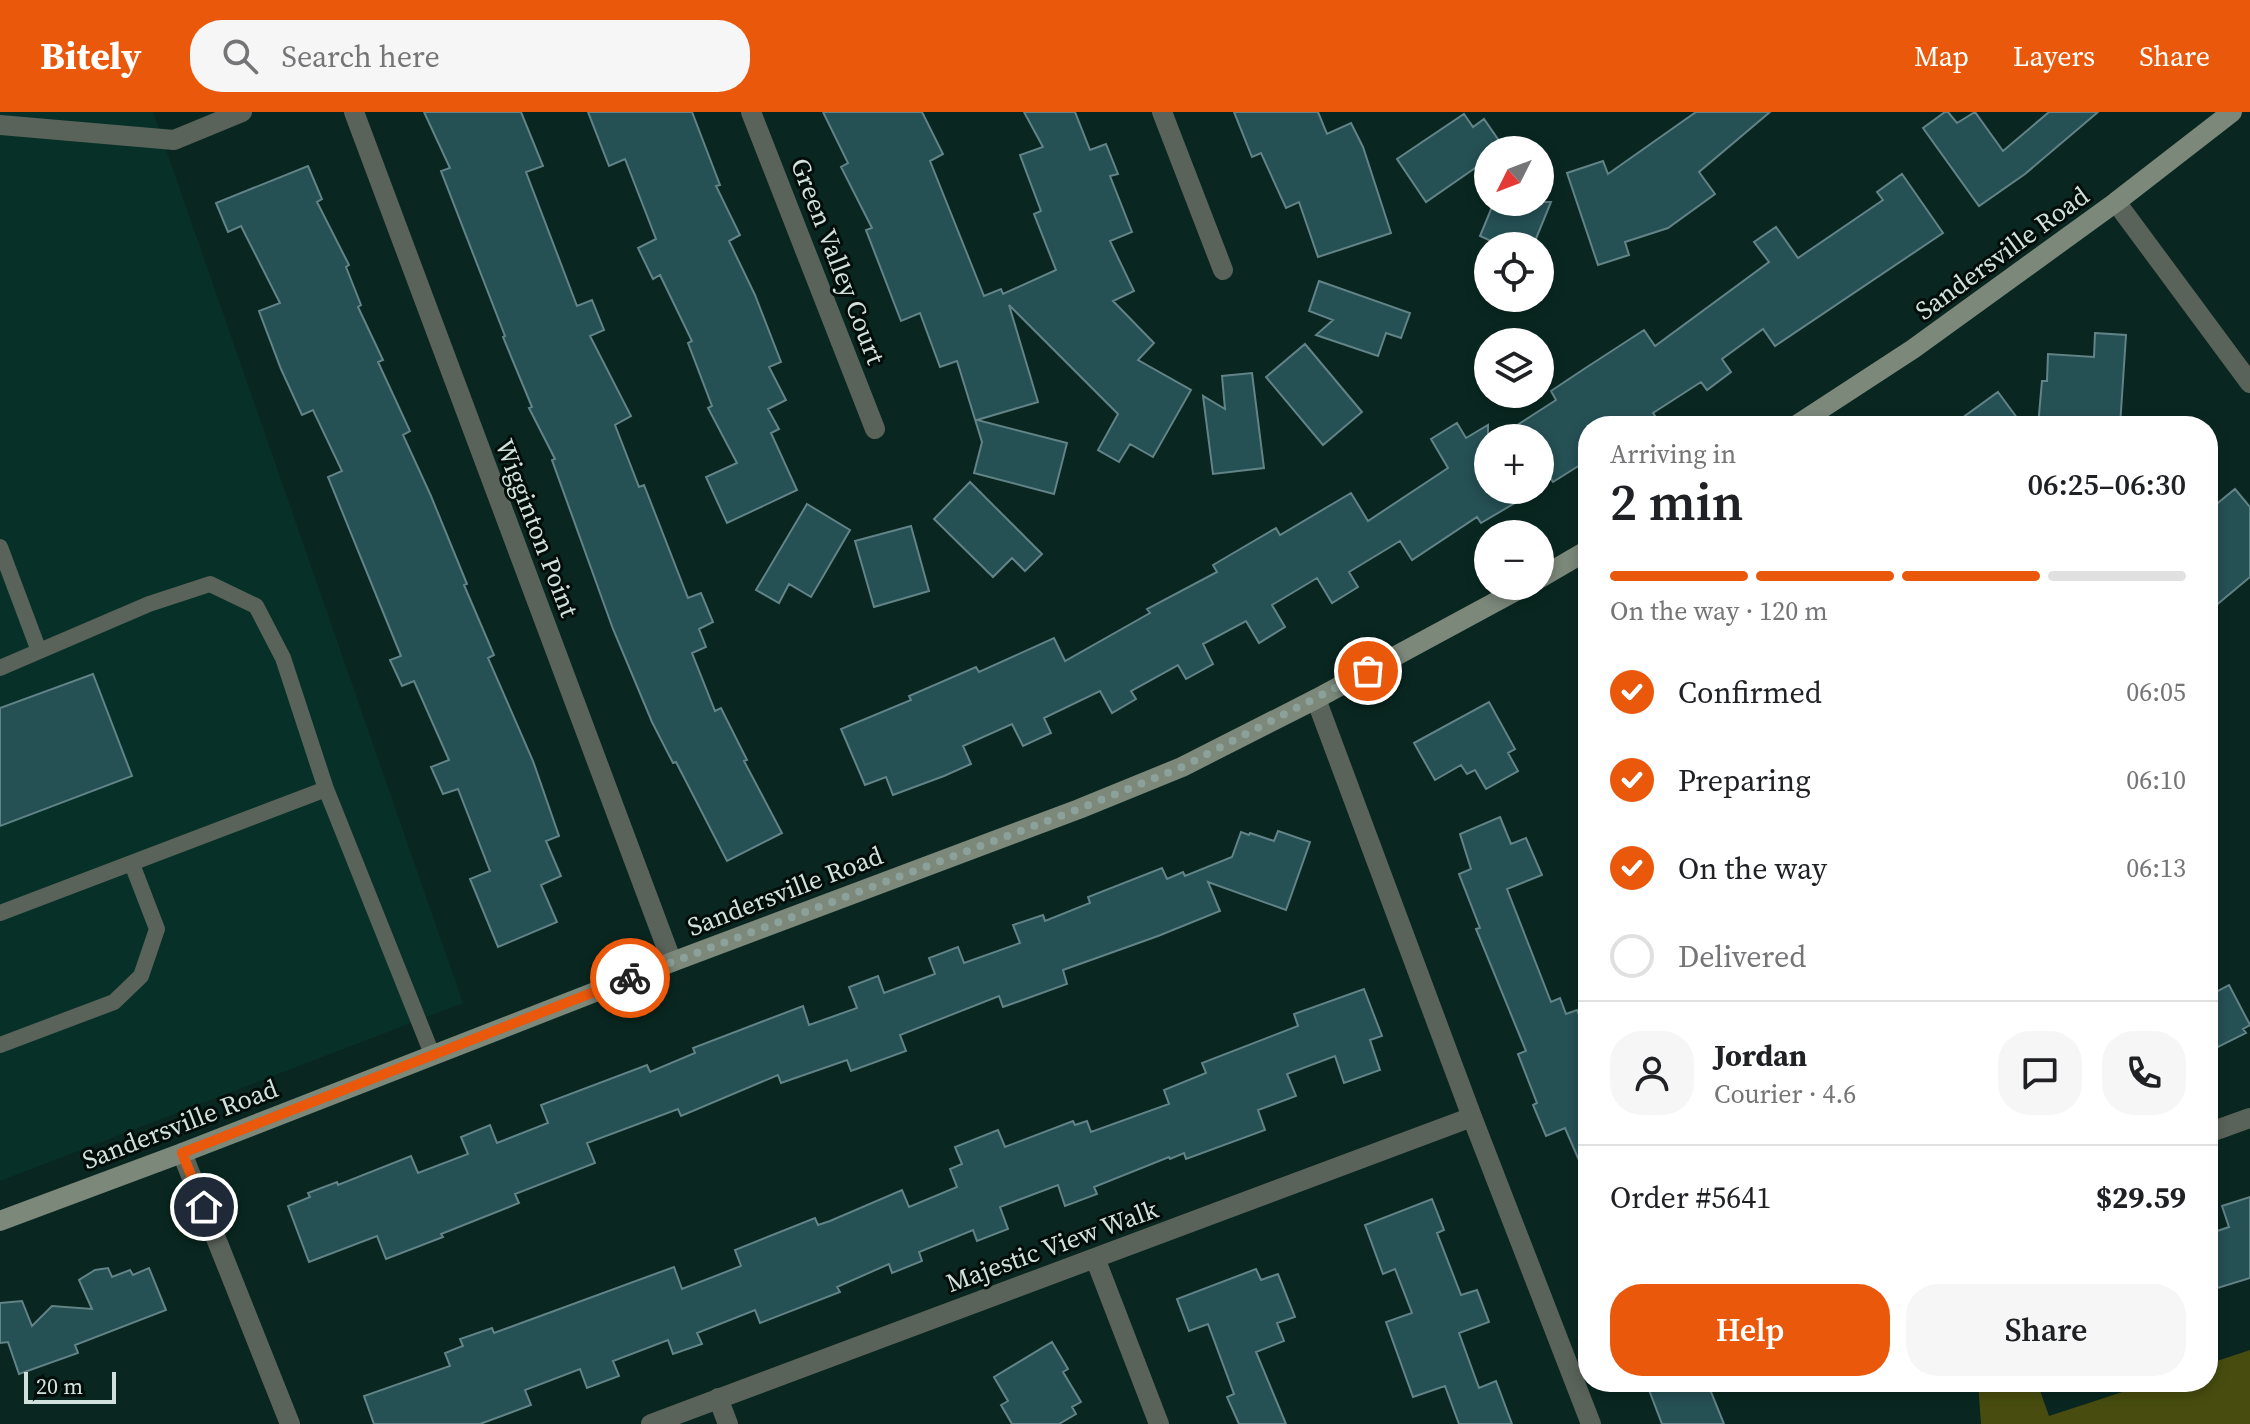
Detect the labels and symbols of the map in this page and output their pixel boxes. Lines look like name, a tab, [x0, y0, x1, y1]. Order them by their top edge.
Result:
north arrow	[1474, 136, 1554, 216]
street label: Green Valley Court	[782, 153, 894, 370]
street label: Sandersville Road	[1908, 178, 2096, 328]
street label: Wigginton Point	[487, 434, 588, 623]
pin	[1334, 637, 1402, 705]
street label: Sandersville Road	[682, 837, 888, 945]
courier	[590, 938, 670, 1018]
street label: Sandersville Road	[77, 1070, 283, 1178]
pin	[170, 1173, 238, 1241]
street label: Majestic View Walk	[941, 1191, 1164, 1301]
scale bar	[24, 1368, 116, 1404]

